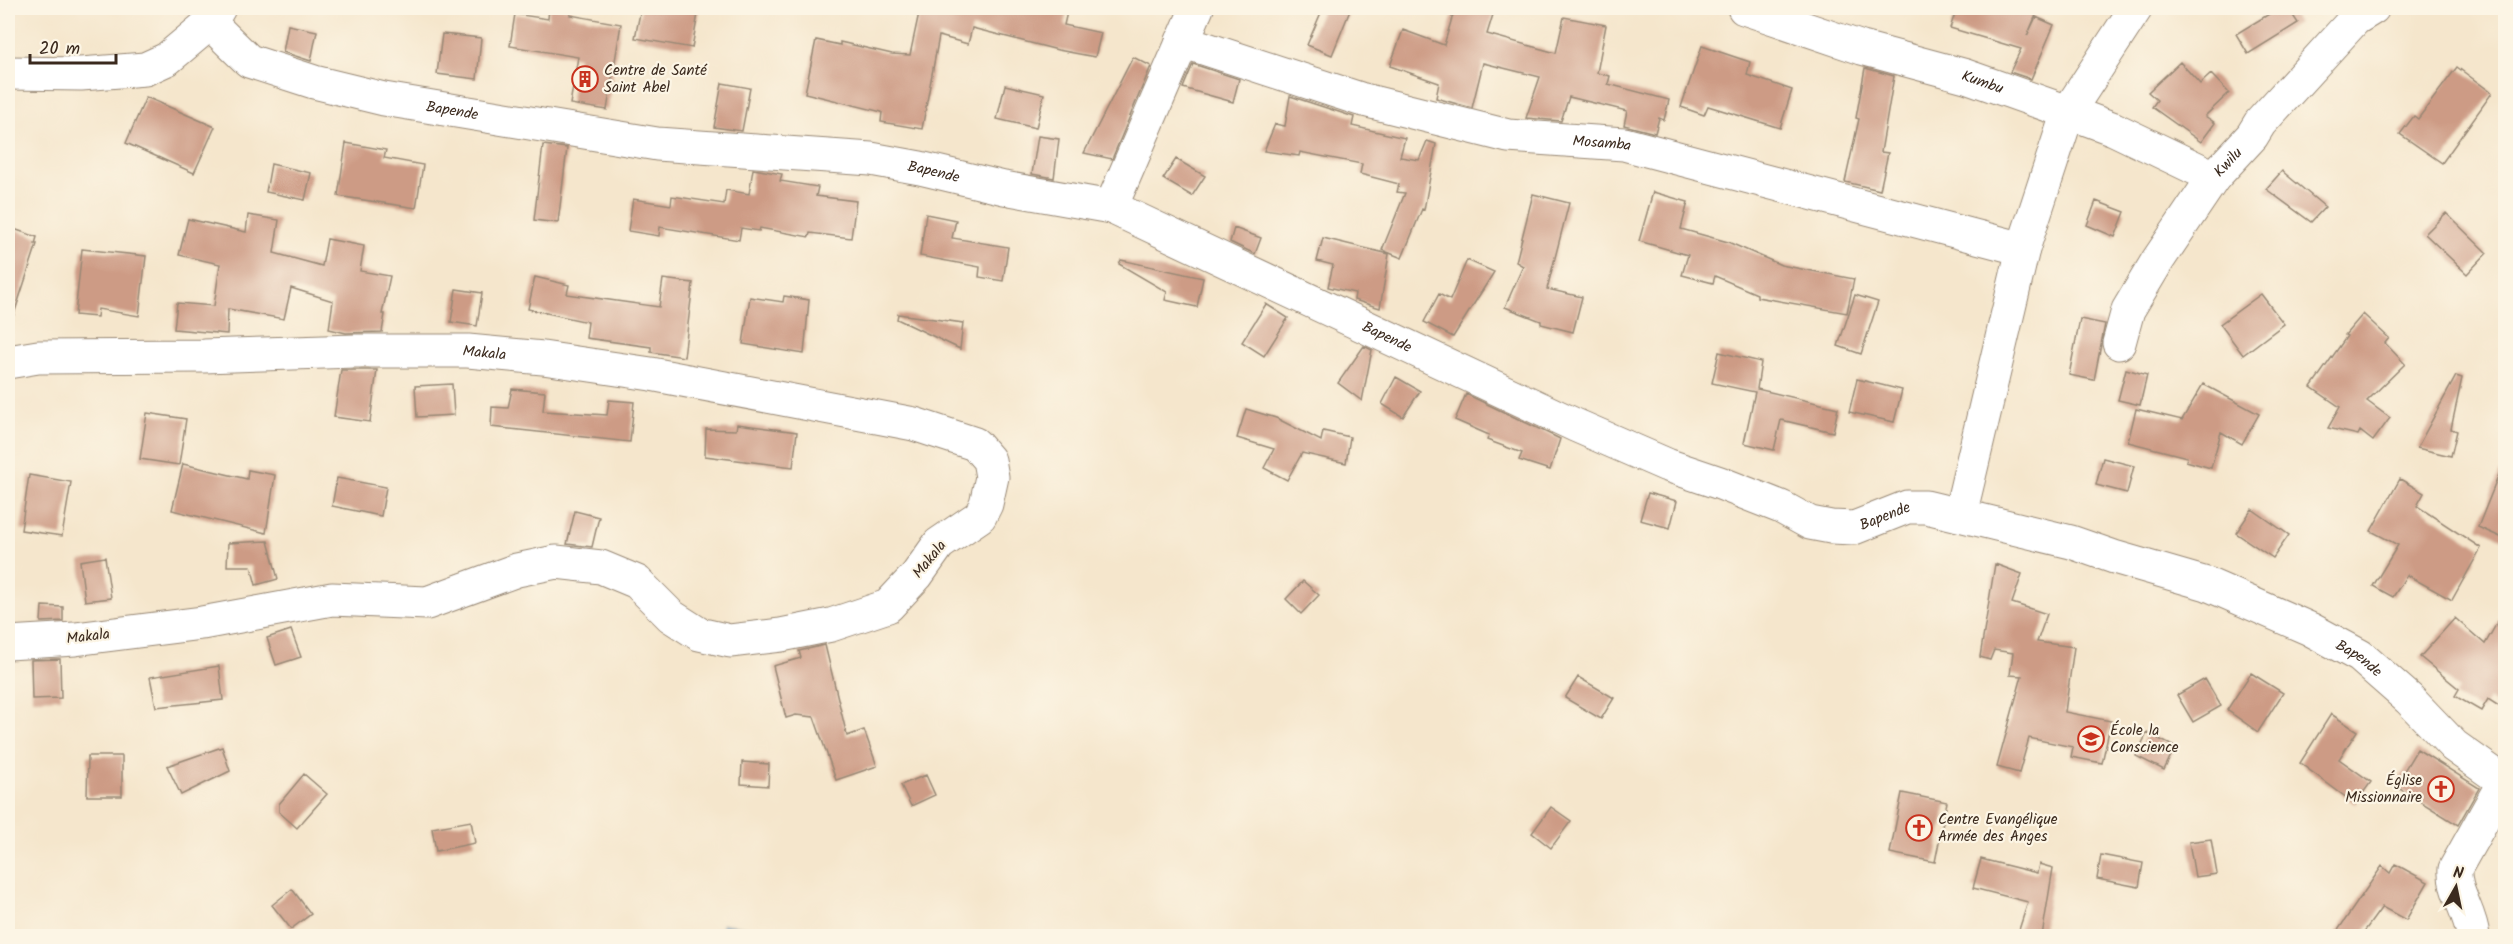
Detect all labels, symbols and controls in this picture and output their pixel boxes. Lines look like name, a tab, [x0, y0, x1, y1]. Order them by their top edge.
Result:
scale bar	[30, 27, 116, 65]
text: 20 m	[39, 35, 80, 64]
place label: Centre de Santé Saint Abel	[604, 59, 708, 100]
building icon: Centre de Santé Saint Abel	[570, 64, 600, 94]
street label: Kumbu	[1958, 64, 2007, 101]
street label: Bapende	[424, 95, 480, 127]
street label: Mosamba	[1572, 129, 1634, 158]
street label: Kwilu	[2208, 142, 2249, 183]
street label: Bapende	[906, 155, 962, 190]
street label: Bapende	[1358, 316, 1416, 360]
street label: Makala	[461, 340, 507, 368]
street label: Bapende	[1856, 496, 1914, 538]
street label: Makala	[907, 535, 953, 584]
street label: Makala	[65, 622, 111, 652]
street label: Bapende	[2331, 634, 2388, 684]
place label: École la Conscience	[2110, 719, 2179, 760]
school or university icon: École la Conscience	[2076, 724, 2106, 754]
place label: Église Missionnaire	[2345, 769, 2422, 810]
church icon: Église Missionnaire	[2426, 774, 2456, 804]
place label: Centre Evangélique Armée des Anges	[1938, 808, 2058, 849]
church icon: Centre Evangélique Armée des Anges	[1904, 813, 1934, 843]
north arrow	[2426, 857, 2486, 917]
text: N	[2451, 861, 2465, 887]

